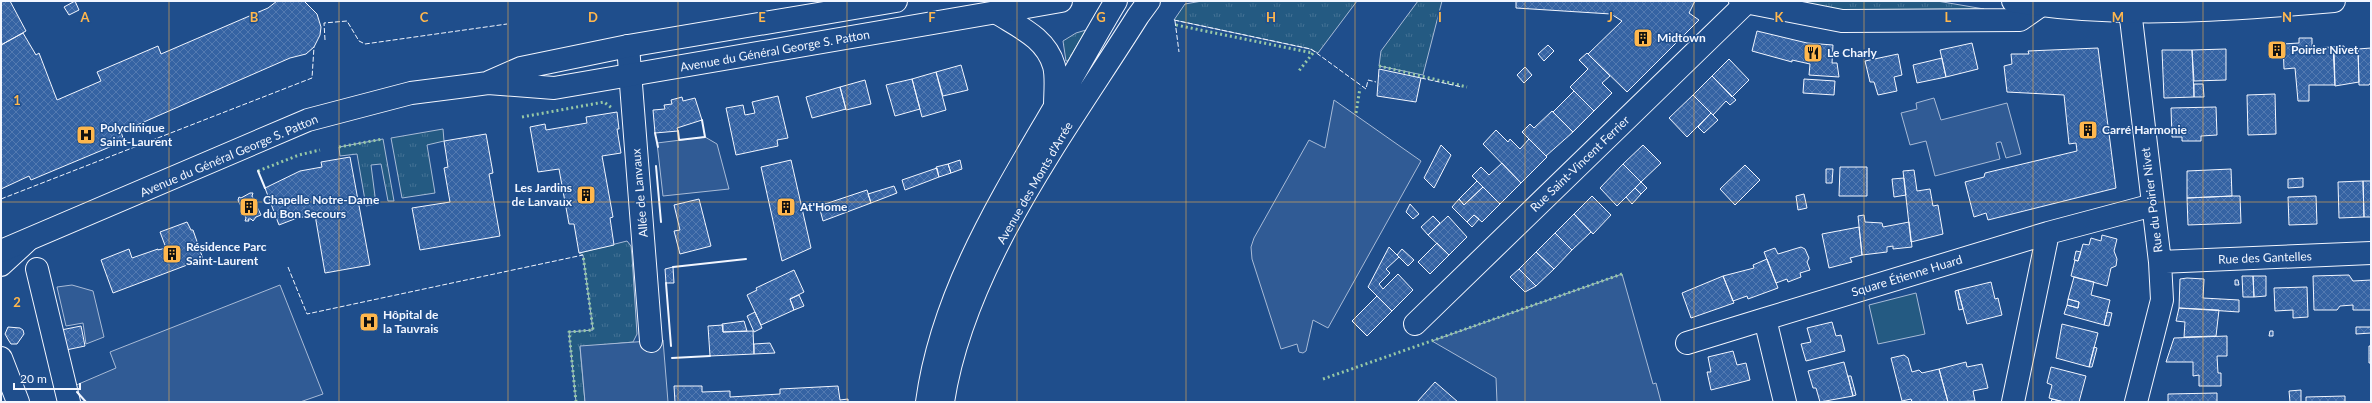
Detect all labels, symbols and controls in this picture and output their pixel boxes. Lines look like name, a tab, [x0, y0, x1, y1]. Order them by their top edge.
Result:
text: A	[79, 9, 90, 25]
text: B	[250, 9, 259, 25]
text: C	[420, 9, 429, 25]
text: D	[588, 9, 598, 25]
text: E	[758, 9, 766, 25]
text: F	[928, 9, 936, 25]
text: G	[1096, 9, 1106, 25]
text: H	[1266, 9, 1276, 25]
text: I	[1438, 9, 1442, 25]
text: J	[1607, 9, 1613, 25]
text: K	[1775, 9, 1785, 25]
text: L	[1945, 9, 1952, 25]
text: M	[2112, 9, 2124, 25]
text: N	[2282, 9, 2292, 25]
street label: Avenue du Général George S. Patton	[679, 26, 871, 75]
building icon: Midtown	[1632, 27, 1654, 49]
place label: Midtown	[1657, 30, 1706, 45]
building icon: Poirier Nivet	[2266, 39, 2288, 61]
restaurant icon: Le Charly	[1802, 42, 1824, 64]
place label: Poirier Nivet	[2291, 42, 2359, 57]
place label: Le Charly	[1827, 45, 1878, 60]
text: 1	[13, 92, 21, 108]
street label: Avenue du Général George S. Patton	[137, 111, 320, 200]
street label: Rue Saint-Vincent Ferrier	[1527, 112, 1633, 215]
street label: Avenue des Monts d'Arrée	[993, 119, 1076, 247]
building icon: Carré Harmonie	[2077, 119, 2099, 141]
place label: Polyclinique Saint-Laurent	[100, 120, 173, 149]
place label: Carré Harmonie	[2102, 122, 2188, 137]
hospital icon: Polyclinique Saint-Laurent	[75, 124, 97, 146]
street label: Rue du Poirier Nivet	[2138, 146, 2165, 253]
street label: Allée de Lanvaux	[628, 148, 651, 238]
place label: Les Jardins de Lanvaux	[512, 180, 573, 209]
building icon: Les Jardins de Lanvaux	[575, 184, 597, 206]
place label: Chapelle Notre-Dame du Bon Secours	[263, 192, 380, 221]
building icon: Chapelle Notre-Dame du Bon Secours	[238, 196, 260, 218]
building icon: At'Home	[775, 196, 797, 218]
place label: At'Home	[799, 199, 848, 214]
place label: Résidence Parc Saint-Laurent	[186, 239, 267, 268]
building icon: Résidence Parc Saint-Laurent	[161, 243, 183, 265]
street label: Rue des Gantelles	[2218, 248, 2312, 267]
street label: Square Étienne Huard	[1850, 252, 1964, 300]
text: 2	[13, 294, 21, 310]
place label: Hôpital de la Tauvrais	[383, 307, 439, 336]
hospital icon: Hôpital de la Tauvrais	[358, 311, 380, 333]
scale bar	[14, 365, 80, 391]
text: 20 m	[20, 371, 47, 386]

